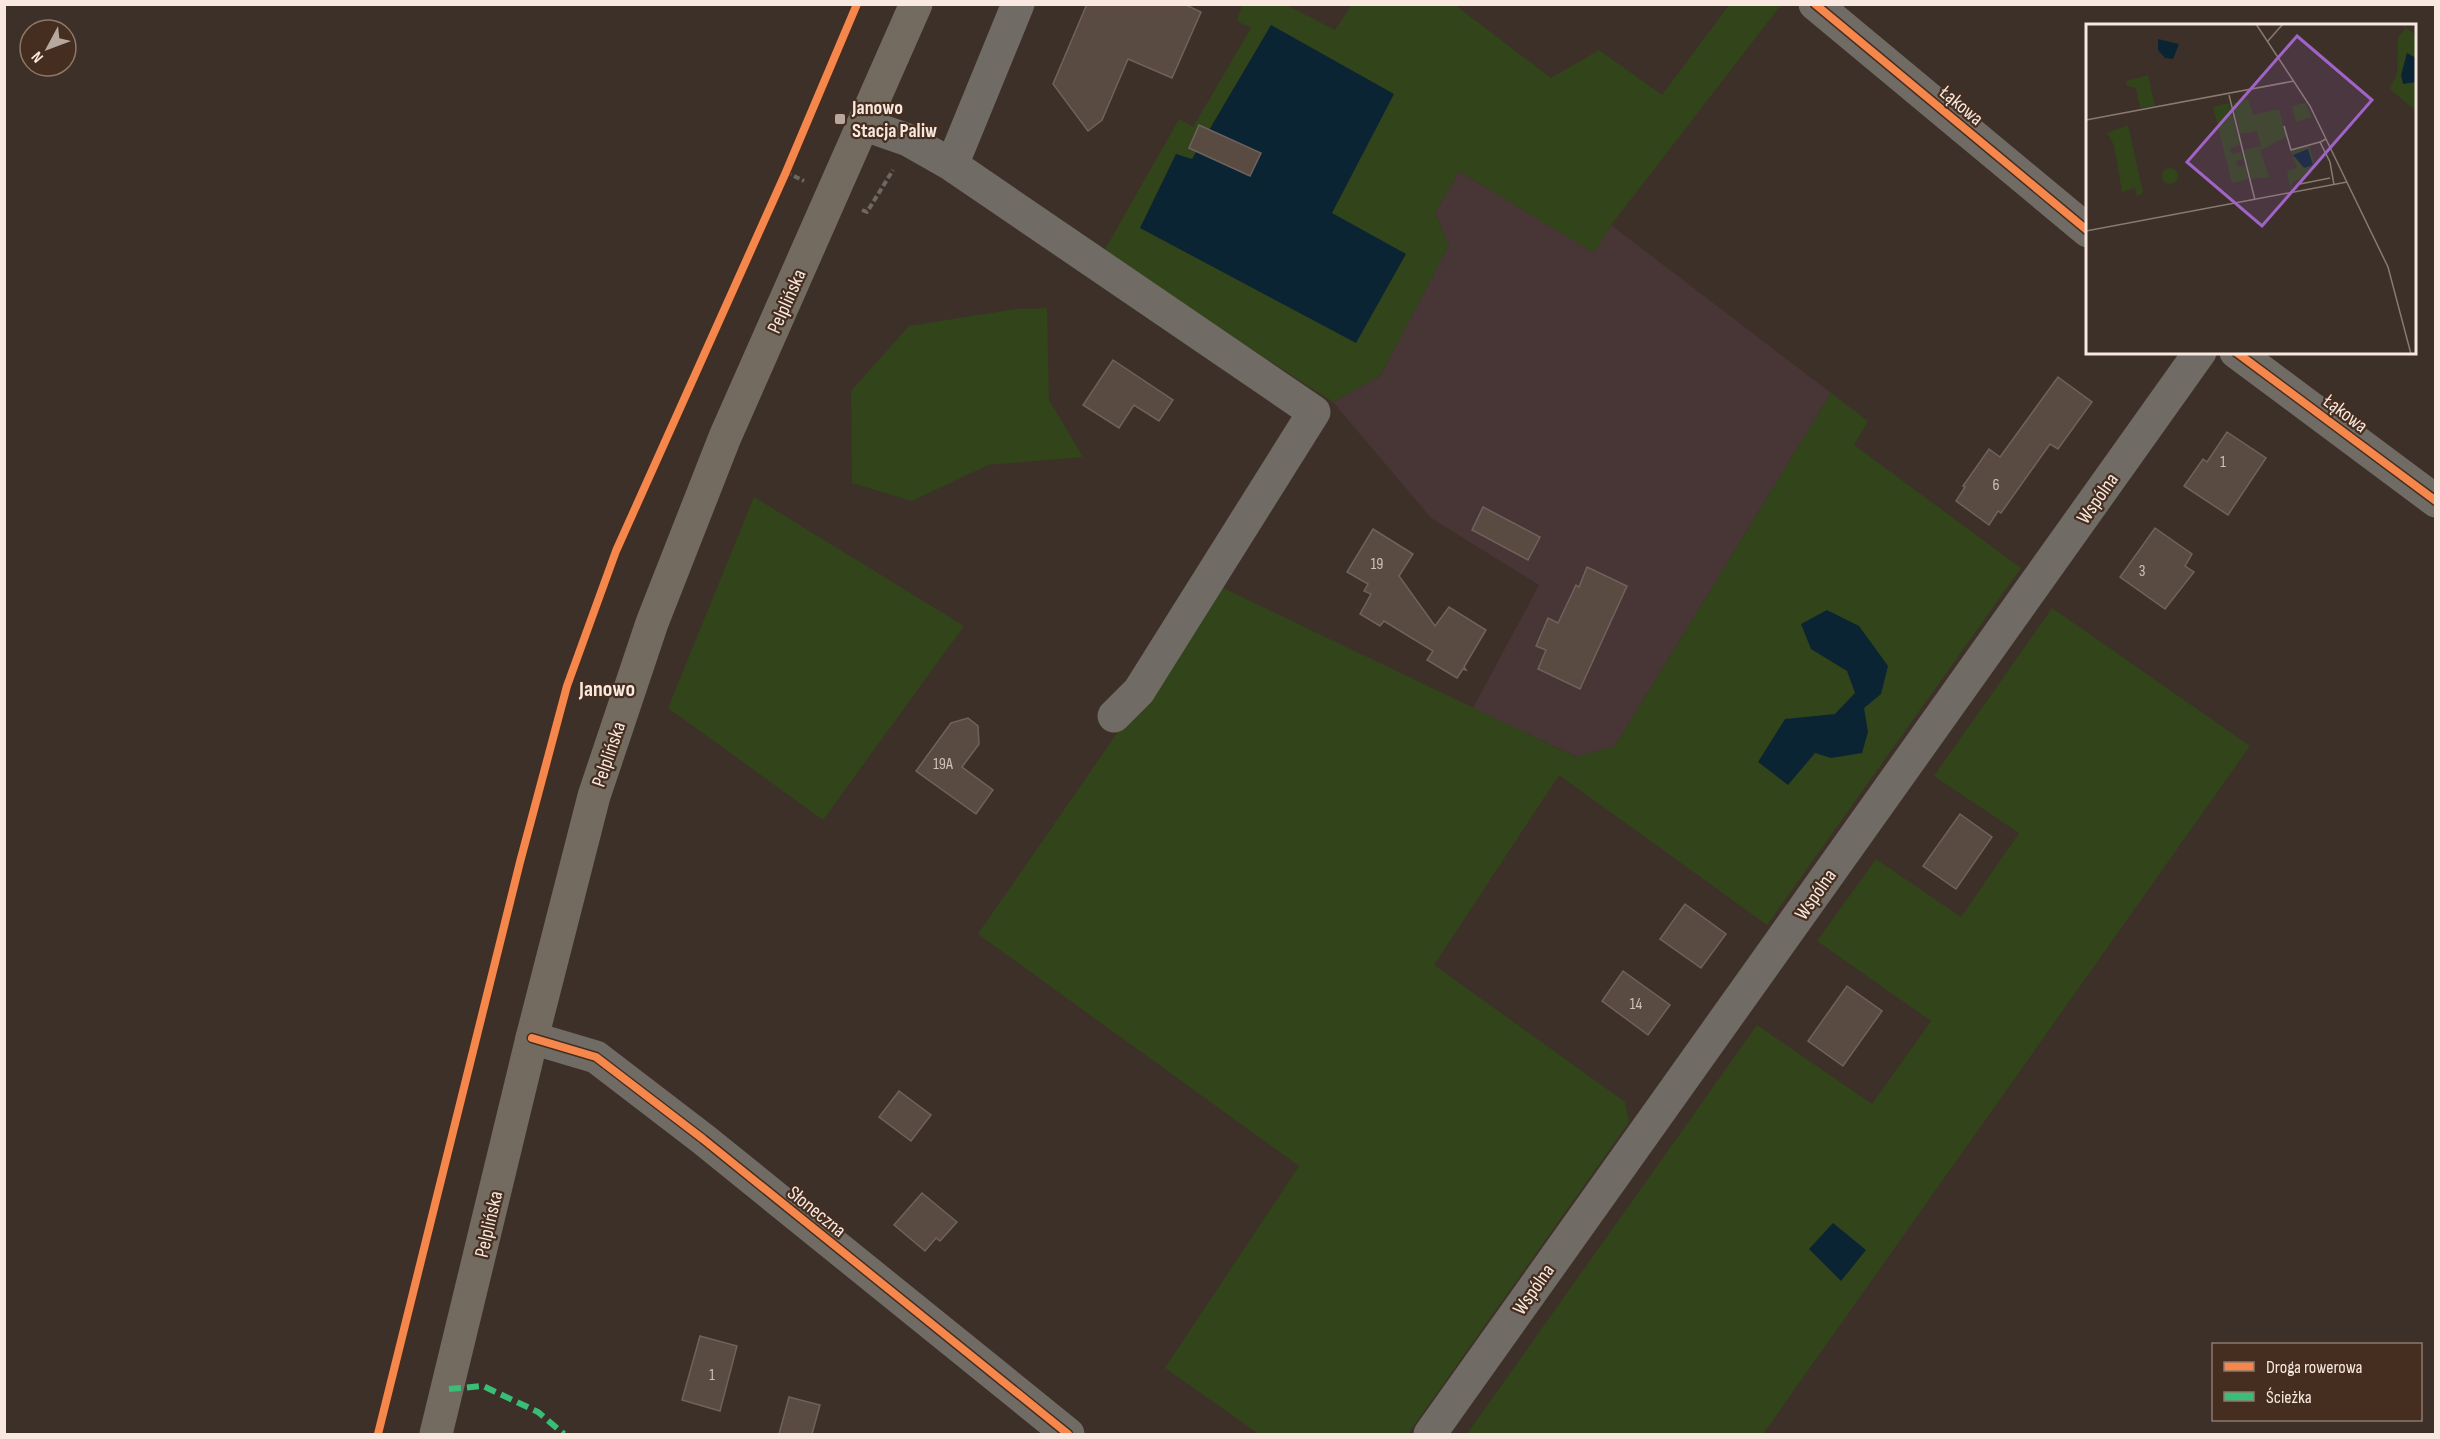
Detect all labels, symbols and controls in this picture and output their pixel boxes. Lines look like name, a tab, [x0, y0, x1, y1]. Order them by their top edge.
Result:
north arrow	[18, 18, 78, 78]
inset map	[2086, 24, 2416, 354]
text: N	[28, 47, 48, 66]
street label: Łąkowa	[1934, 80, 1988, 131]
place label: Janowo Stacja Paliw	[851, 96, 937, 143]
marker: Janowo Stacja Paliw	[833, 112, 847, 126]
street label: Pelplińska	[762, 266, 812, 337]
street label: Łąkowa	[2318, 389, 2372, 438]
house number: 1	[2220, 453, 2226, 472]
street label: Wspólna	[2072, 469, 2124, 529]
house number: 6	[1992, 476, 2000, 495]
house number: 19	[1371, 555, 1383, 574]
house number: 3	[2139, 562, 2145, 581]
district label: Janowo	[578, 676, 635, 703]
street label: Pelplińska	[587, 719, 631, 790]
house number: 19A	[933, 755, 953, 774]
street label: Wspólna	[1790, 865, 1842, 925]
house number: 14	[1630, 995, 1642, 1014]
street label: Słoneczna	[782, 1181, 851, 1243]
street label: Pelplińska	[470, 1189, 508, 1260]
street label: Wspólna	[1508, 1260, 1560, 1320]
legend	[2212, 1343, 2422, 1421]
text: Droga rowerowa	[2266, 1357, 2363, 1378]
house number: 1	[709, 1366, 715, 1385]
text: Ścieżka	[2266, 1387, 2312, 1408]

